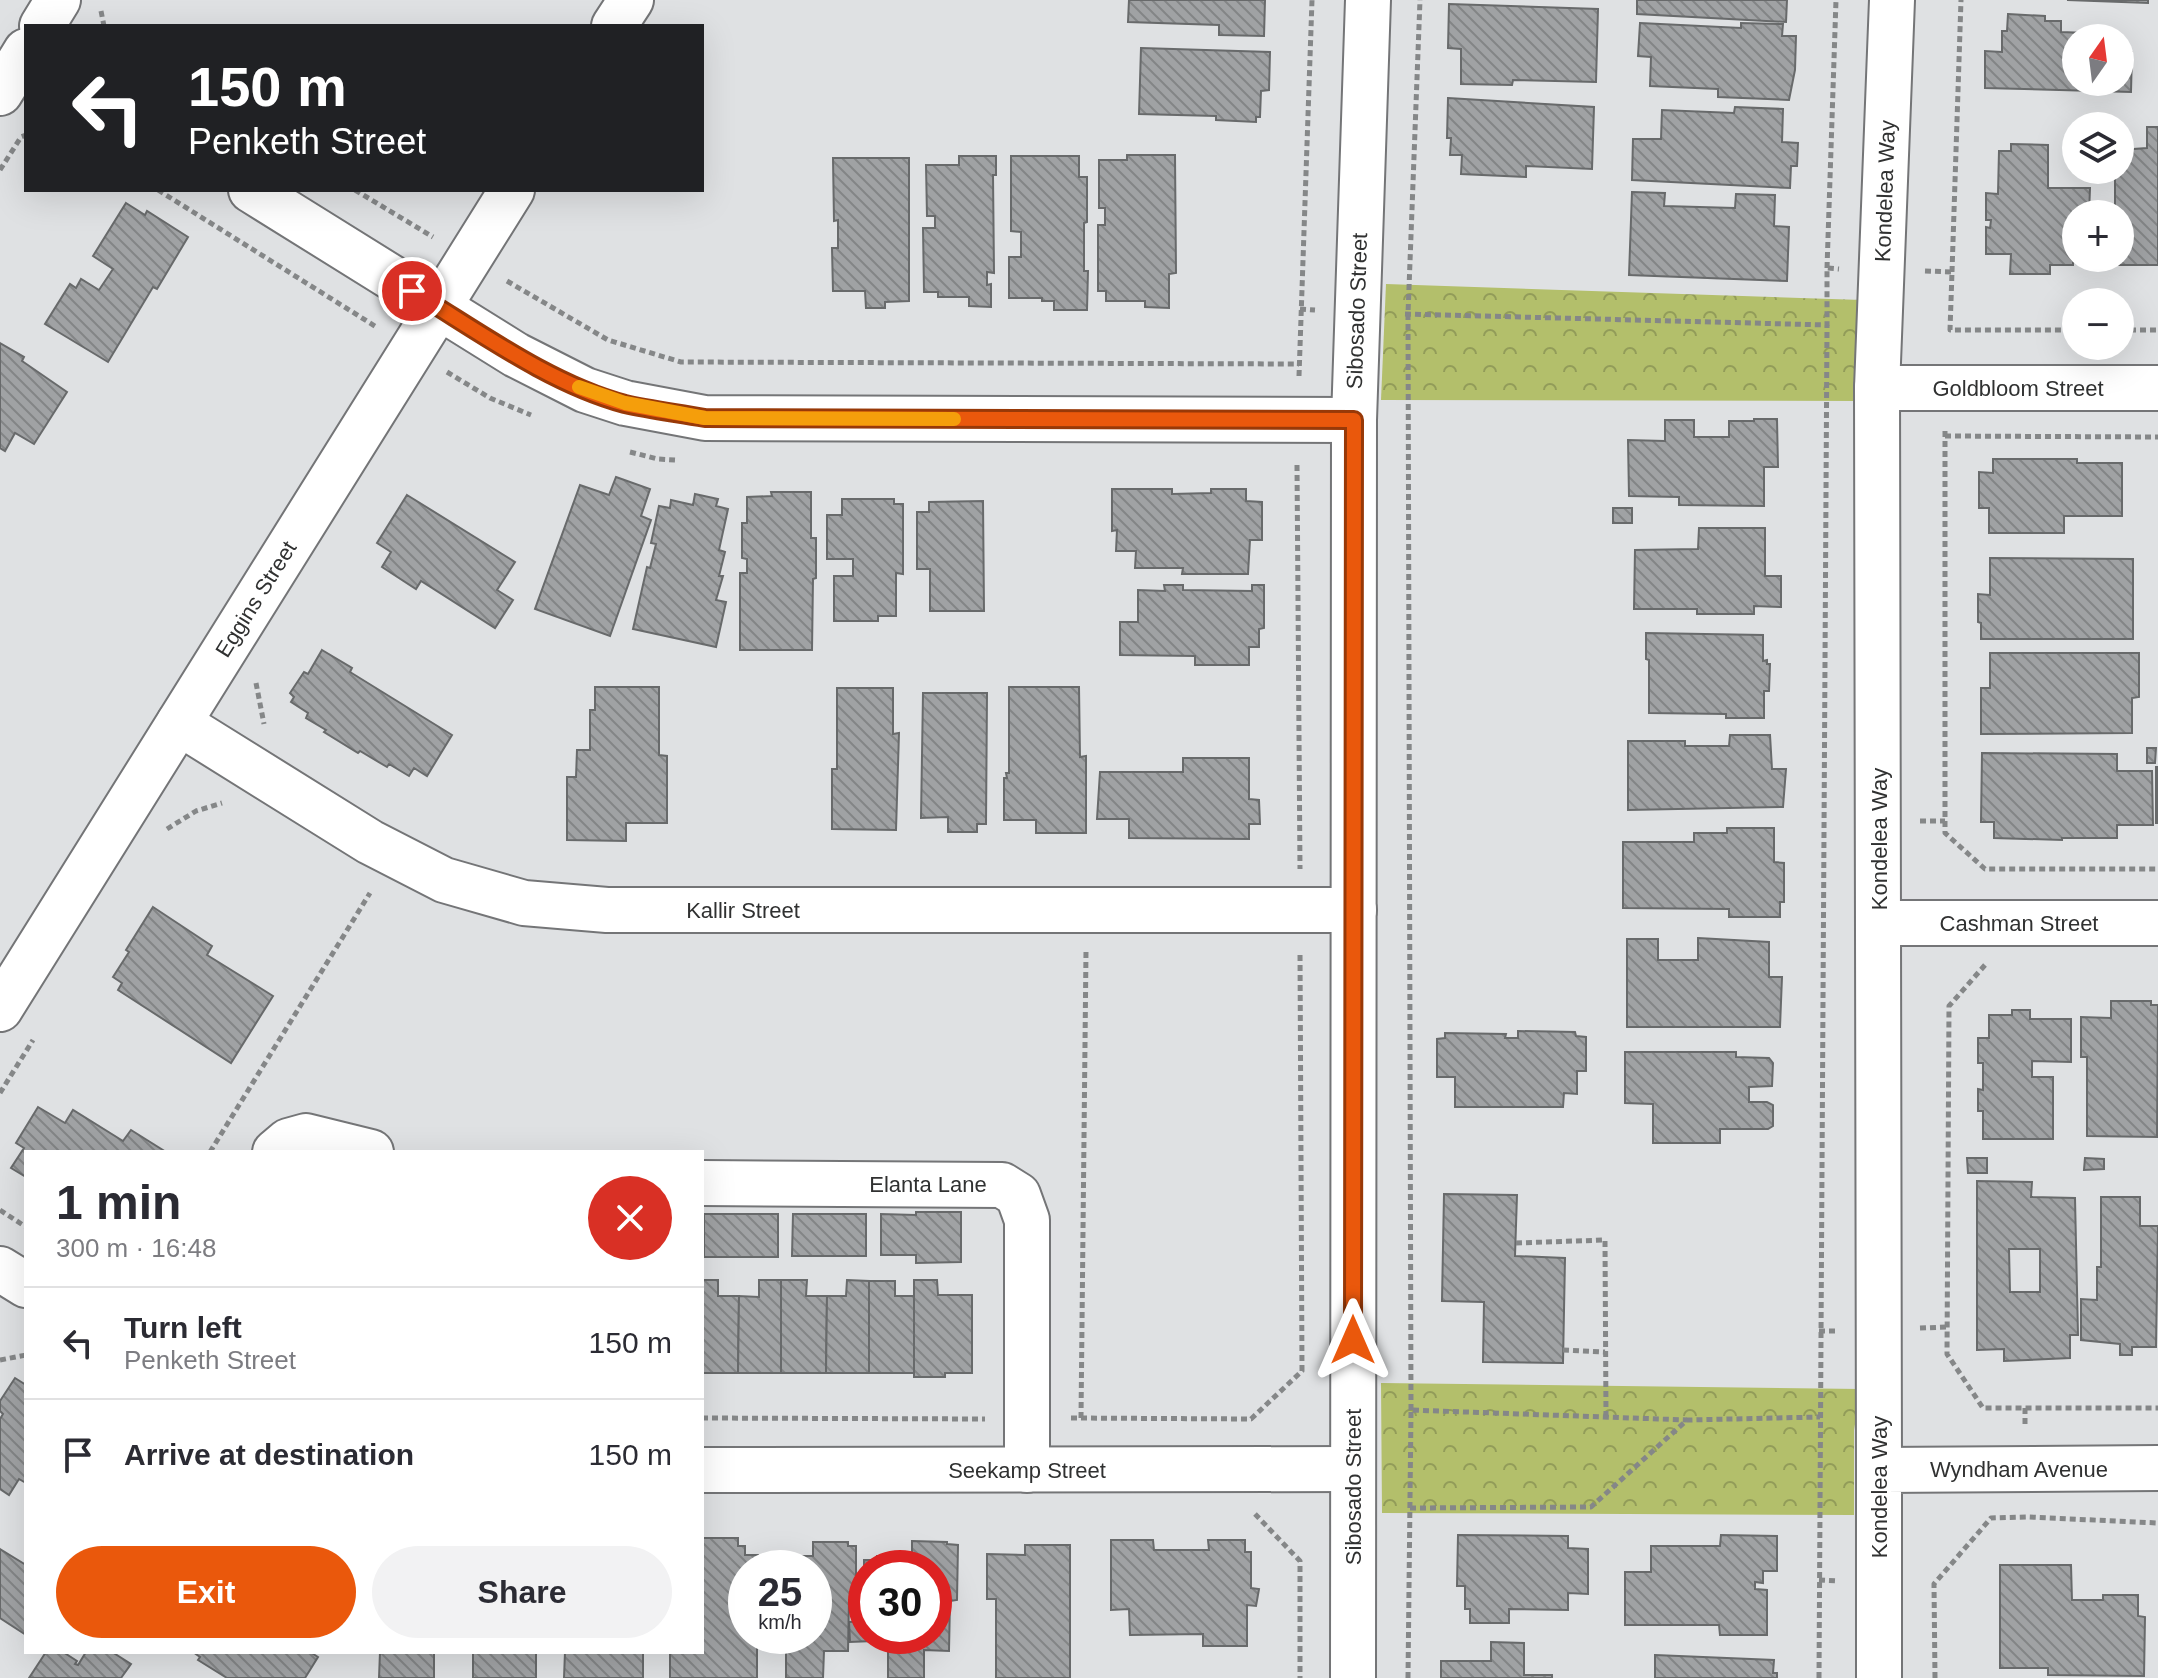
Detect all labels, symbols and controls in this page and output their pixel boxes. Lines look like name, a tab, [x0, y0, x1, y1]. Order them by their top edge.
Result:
north arrow	[2062, 24, 2134, 96]
map controls	[2062, 24, 2134, 360]
text: 150 m	[188, 55, 347, 118]
icon: left	[56, 56, 160, 160]
button: layers	[2062, 112, 2134, 184]
street label: Kondelea Way	[1870, 119, 1900, 263]
text: Penketh Street	[188, 121, 426, 162]
button: +	[2062, 200, 2134, 272]
street label: Sibosado Street	[1342, 232, 1372, 390]
pin	[378, 257, 446, 325]
icon: arrive	[390, 269, 434, 313]
button: −	[2062, 288, 2134, 360]
street label: Goldbloom Street	[1932, 376, 2104, 401]
street label: Eggins Street	[210, 536, 302, 662]
street label: Kondelea Way	[1867, 768, 1892, 910]
street label: Kallir Street	[686, 898, 800, 923]
street label: Cashman Street	[1940, 911, 2098, 936]
street label: Elanta Lane	[869, 1172, 987, 1197]
text: 1 min	[56, 1176, 181, 1229]
button: close	[588, 1176, 672, 1260]
text: 300 m · 16:48	[56, 1233, 216, 1263]
position arrow	[1311, 1298, 1395, 1382]
text: Turn left	[124, 1311, 242, 1344]
icon: left	[56, 1321, 100, 1365]
text: 150 m	[589, 1326, 672, 1359]
text: Penketh Street	[124, 1345, 296, 1375]
street label: Sibosado Street	[1341, 1409, 1366, 1565]
street label: Kondelea Way	[1867, 1416, 1892, 1558]
icon: arrive	[56, 1433, 100, 1477]
text: Arrive at destination	[124, 1438, 414, 1471]
text: 150 m	[589, 1438, 672, 1471]
street label: Wyndham Avenue	[1930, 1457, 2108, 1482]
street label: Seekamp Street	[948, 1458, 1106, 1483]
button: Exit	[56, 1546, 356, 1638]
button: Share	[372, 1546, 672, 1638]
speed limit sign: 30	[848, 1550, 952, 1654]
text: 25	[758, 1570, 802, 1614]
text: km/h	[758, 1611, 802, 1633]

